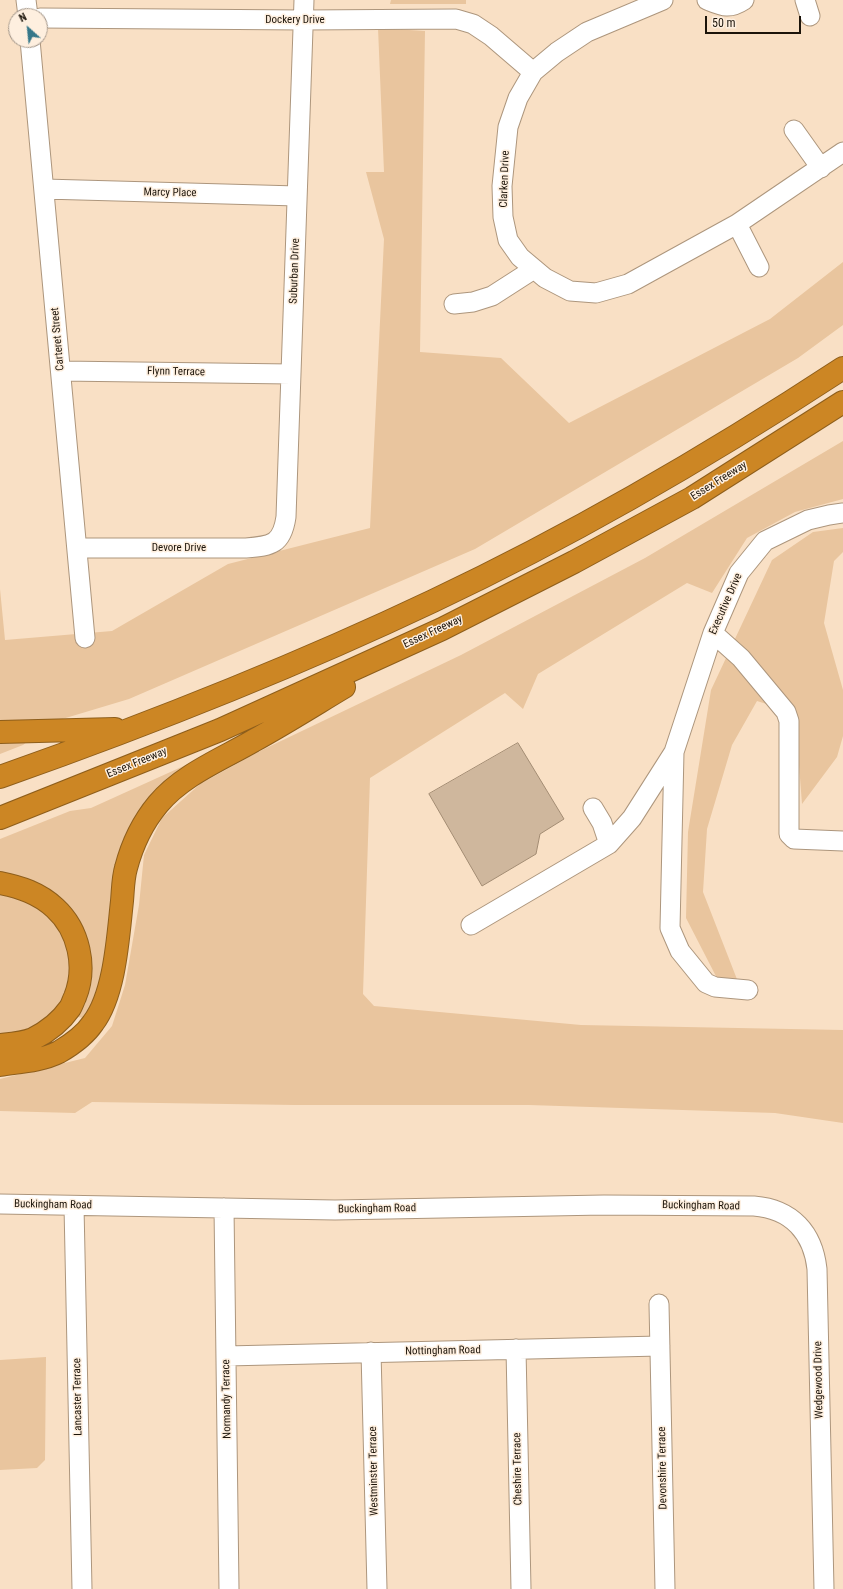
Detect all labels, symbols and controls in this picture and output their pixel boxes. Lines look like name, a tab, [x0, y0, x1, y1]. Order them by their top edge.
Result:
north arrow	[8, 8, 48, 48]
scale bar	[707, 8, 803, 34]
text: N	[17, 10, 29, 25]
street label: Dockery Drive	[265, 13, 325, 27]
text: 50 m	[712, 16, 736, 30]
street label: Clarken Drive	[497, 150, 513, 208]
street label: Marcy Place	[143, 186, 197, 200]
street label: Suburban Drive	[287, 238, 303, 304]
street label: Carteret Street	[49, 307, 67, 371]
street label: Flynn Terrace	[147, 365, 205, 379]
street label: Essex Freeway	[689, 459, 749, 503]
street label: Devore Drive	[152, 541, 206, 555]
street label: Executive Drive	[707, 571, 745, 637]
street label: Essex Freeway	[401, 613, 465, 651]
street label: Essex Freeway	[105, 745, 169, 781]
street label: Buckingham Road	[14, 1198, 92, 1212]
street label: Buckingham Road	[662, 1199, 740, 1213]
street label: Buckingham Road	[338, 1202, 416, 1216]
street label: Wedgewood Drive	[812, 1341, 826, 1419]
street label: Nottingham Road	[405, 1344, 481, 1358]
street label: Lancaster Terrace	[71, 1358, 85, 1436]
street label: Normandy Terrace	[220, 1359, 234, 1439]
street label: Westminster Terrace	[367, 1426, 381, 1516]
street label: Devonshire Terrace	[656, 1426, 670, 1510]
street label: Cheshire Terrace	[511, 1432, 525, 1506]

